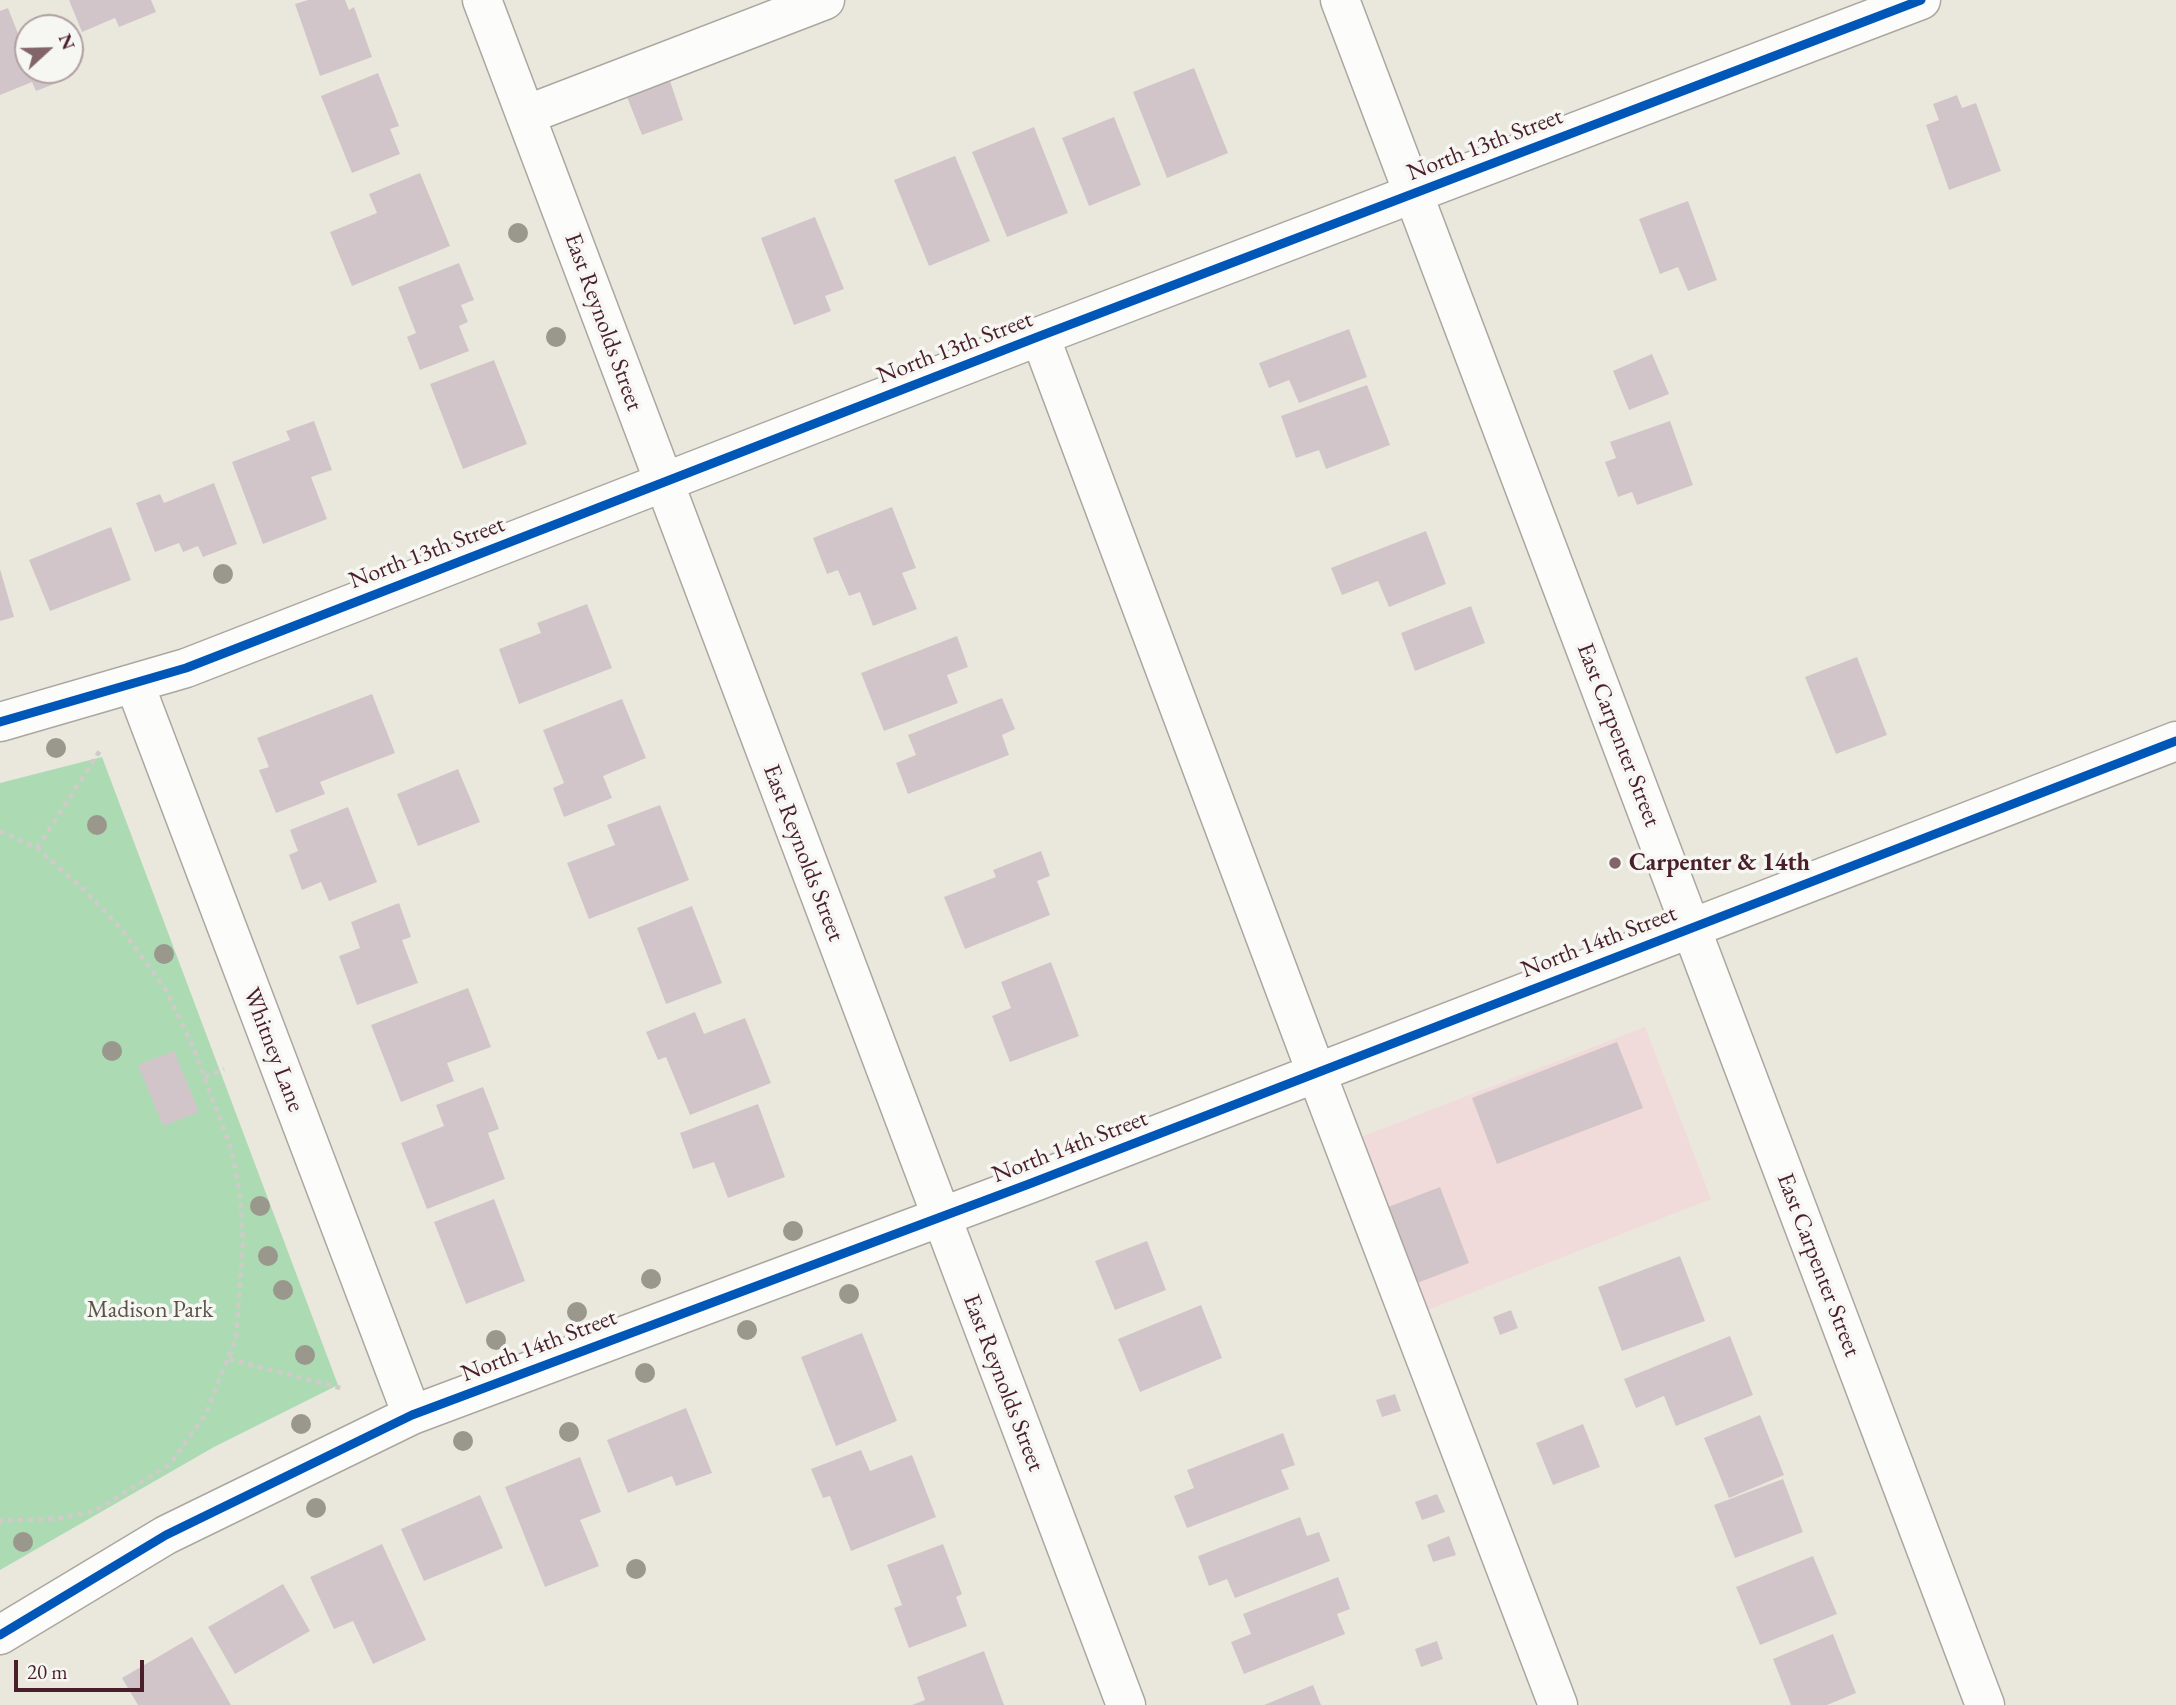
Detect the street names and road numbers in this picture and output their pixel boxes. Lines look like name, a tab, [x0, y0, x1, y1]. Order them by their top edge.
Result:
street label: North 13th Street	[1403, 102, 1567, 188]
street label: East Reynolds Street	[557, 229, 649, 415]
street label: North 13th Street	[873, 305, 1037, 391]
street label: North 13th Street	[345, 510, 509, 596]
street label: East Carpenter Street	[1570, 639, 1666, 831]
street label: East Reynolds Street	[756, 761, 850, 945]
street label: North 14th Street	[1517, 899, 1681, 985]
street label: Whitney Lane	[236, 984, 310, 1116]
street label: North 14th Street	[988, 1104, 1152, 1190]
street label: East Carpenter Street	[1770, 1169, 1866, 1361]
street label: East Reynolds Street	[956, 1291, 1050, 1475]
street label: North 14th Street	[457, 1303, 621, 1389]

